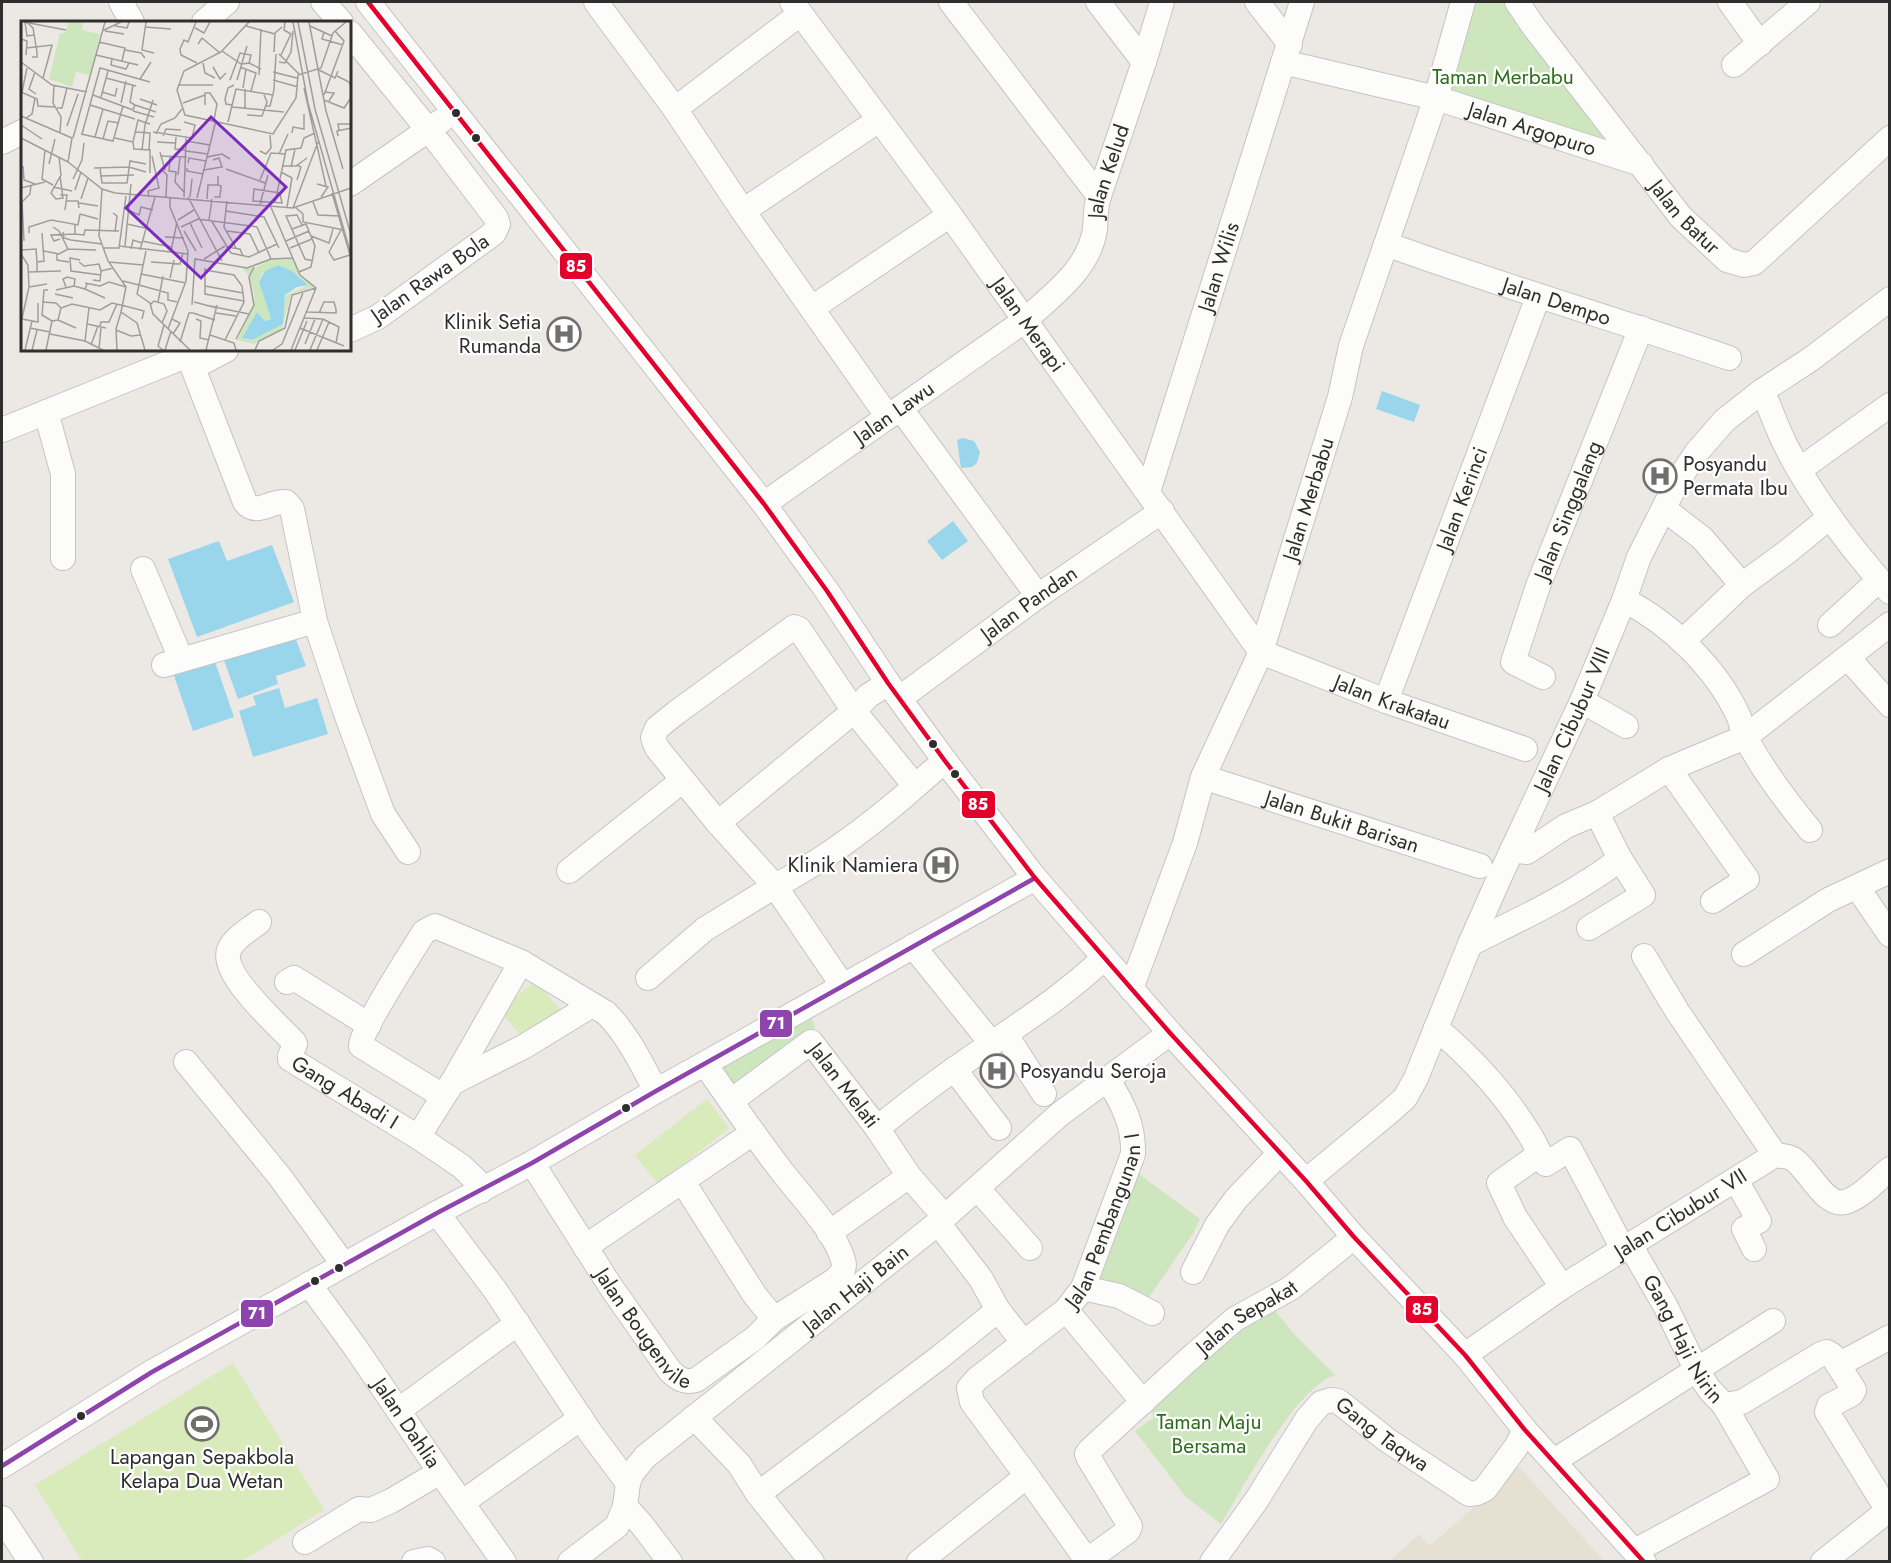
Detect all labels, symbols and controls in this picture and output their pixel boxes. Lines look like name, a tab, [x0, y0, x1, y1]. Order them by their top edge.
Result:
inset map	[21, 21, 351, 351]
park label: Taman Merbabu	[1432, 62, 1574, 92]
street label: Jalan Argopuro	[1461, 93, 1600, 164]
unlabelled marker	[450, 107, 462, 119]
street label: Jalan Kelud	[1080, 120, 1137, 222]
unlabelled marker	[470, 132, 482, 144]
street label: Jalan Batur	[1641, 171, 1727, 262]
street label: Jalan Wilis	[1190, 218, 1247, 318]
street label: Jalan Rawa Bola	[362, 226, 495, 332]
line badge: 85	[559, 252, 593, 280]
text: 85	[566, 255, 586, 278]
street label: Jalan Merapi	[982, 269, 1072, 378]
street label: Jalan Dempo	[1496, 269, 1615, 333]
place label: Klinik Setia Rumanda	[444, 307, 541, 361]
hospital icon: Klinik Setia Rumanda	[546, 316, 582, 352]
street label: Jalan Lawu	[845, 374, 940, 453]
street label: Jalan Merbabu	[1274, 434, 1342, 567]
street label: Jalan Singgalang	[1526, 436, 1609, 587]
street label: Jalan Kerinci	[1428, 443, 1495, 558]
place label: Posyandu Permata Ibu	[1683, 449, 1788, 503]
hospital icon: Posyandu Permata Ibu	[1642, 458, 1678, 494]
street label: Jalan Pandan	[972, 558, 1083, 650]
street label: Jalan Cibubur VIII	[1525, 643, 1618, 800]
street label: Jalan Krakatau	[1327, 666, 1454, 737]
unlabelled marker	[927, 738, 939, 750]
unlabelled marker	[949, 768, 961, 780]
street label: Jalan Bukit Barisan	[1258, 782, 1423, 860]
line badge: 85	[961, 790, 996, 819]
text: 85	[968, 793, 988, 816]
hospital icon: Klinik Namiera	[923, 847, 959, 883]
place label: Klinik Namiera	[787, 850, 918, 880]
line badge: 71	[759, 1009, 793, 1038]
text: 71	[767, 1012, 785, 1035]
street label: Jalan Melati	[800, 1034, 887, 1134]
street label: Gang Abadi I	[286, 1048, 404, 1137]
hospital icon: Posyandu Seroja	[979, 1053, 1015, 1089]
place label: Posyandu Seroja	[1020, 1056, 1166, 1086]
unlabelled marker	[620, 1102, 632, 1114]
street label: Jalan Pembangunan I	[1056, 1131, 1148, 1317]
street label: Jalan Cibubur VII	[1606, 1161, 1753, 1268]
street label: Jalan Haji Bain	[794, 1237, 915, 1342]
street label: Jalan Bougenvile	[586, 1260, 694, 1396]
unlabelled marker	[333, 1262, 345, 1274]
street label: Gang Haji Nirin	[1635, 1269, 1730, 1410]
street label: Jalan Sepakat	[1187, 1273, 1304, 1363]
unlabelled marker	[309, 1275, 321, 1287]
line badge: 85	[1405, 1295, 1439, 1324]
text: 85	[1412, 1298, 1432, 1321]
line badge: 71	[240, 1299, 274, 1328]
text: 71	[248, 1302, 266, 1325]
street label: Jalan Dahlia	[364, 1369, 448, 1474]
street label: Gang Taqwa	[1329, 1390, 1435, 1479]
sports icon: Lapangan Sepakbola Kelapa Dua Wetan	[184, 1406, 220, 1442]
park label: Taman Maju Bersama	[1157, 1407, 1261, 1461]
unlabelled marker	[75, 1410, 87, 1422]
place label: Lapangan Sepakbola Kelapa Dua Wetan	[110, 1442, 294, 1496]

